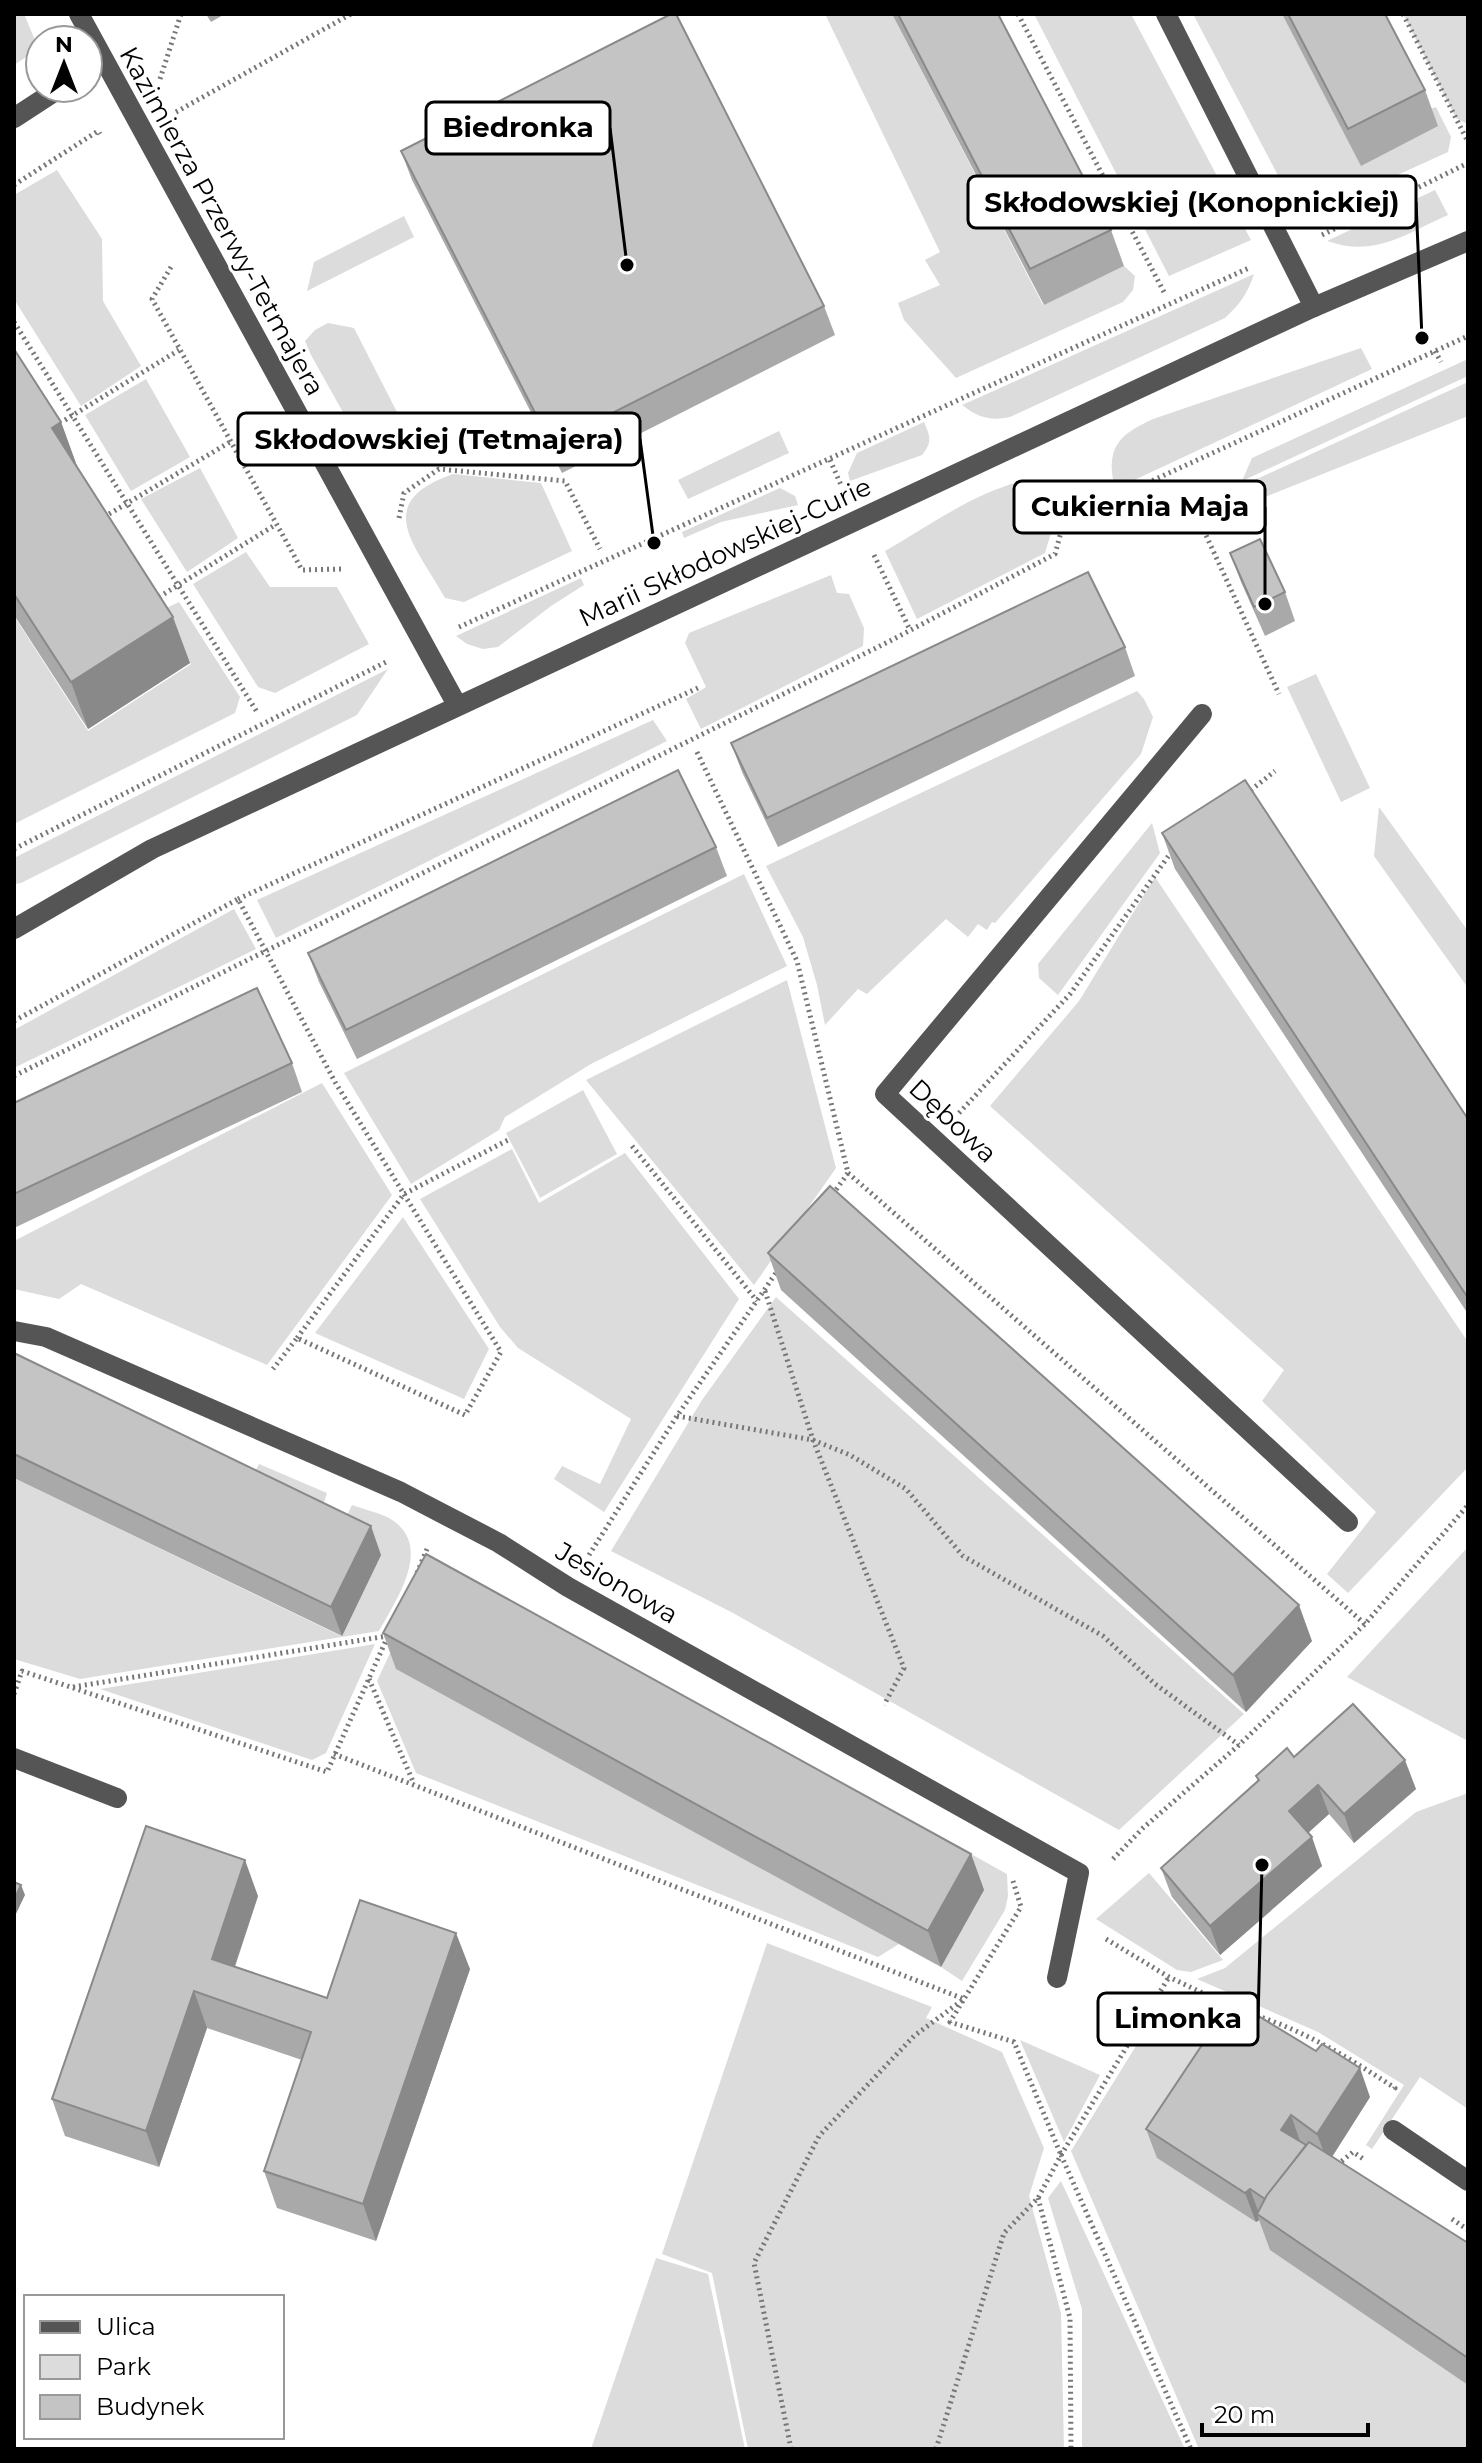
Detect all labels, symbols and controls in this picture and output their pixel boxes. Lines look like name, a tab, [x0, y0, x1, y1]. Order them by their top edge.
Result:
north arrow	[24, 24, 104, 104]
text: N	[55, 31, 73, 58]
street label: Kazimierza Przerwy-Tetmajera	[113, 41, 331, 401]
callout: Biedronka	[426, 102, 610, 154]
text: Biedronka	[442, 110, 594, 144]
callout: Skłodowskiej (Konopnickiej)	[968, 176, 1416, 228]
text: Skłodowskiej (Konopnickiej)	[984, 185, 1400, 219]
callout: Skłodowskiej (Tetmajera)	[238, 413, 640, 465]
text: Skłodowskiej (Tetmajera)	[254, 422, 624, 456]
street label: Marii Skłodowskiej-Curie	[574, 470, 876, 634]
callout: Cukiernia Maja	[1014, 481, 1265, 533]
text: Cukiernia Maja	[1031, 489, 1249, 523]
street label: Dębowa	[902, 1072, 1004, 1170]
street label: Jesionowa	[549, 1535, 684, 1631]
callout: Limonka	[1098, 1993, 1258, 2045]
text: Limonka	[1114, 2001, 1242, 2035]
legend	[24, 2295, 284, 2439]
text: Ulica	[96, 2312, 156, 2341]
text: Park	[96, 2352, 151, 2381]
scale bar	[1202, 2387, 1368, 2437]
text: Budynek	[96, 2392, 205, 2421]
text: 20 m	[1214, 2400, 1275, 2429]

